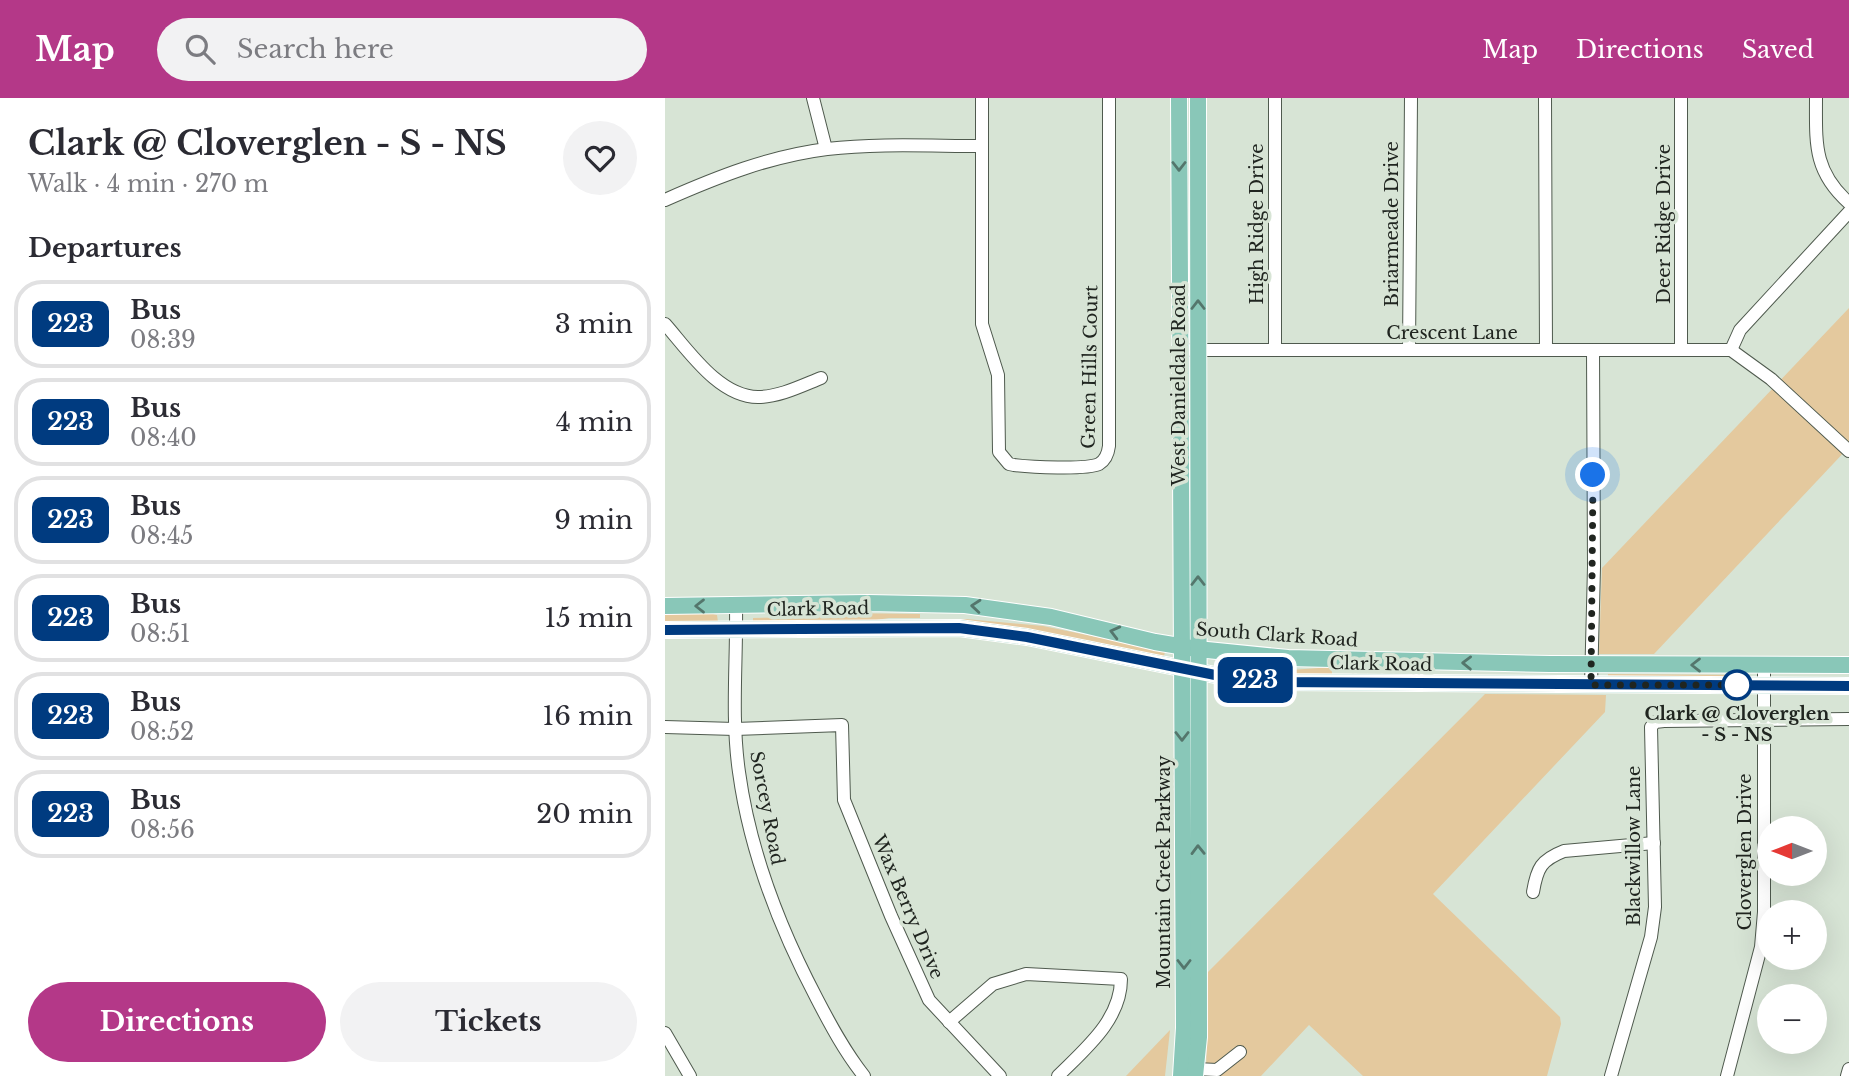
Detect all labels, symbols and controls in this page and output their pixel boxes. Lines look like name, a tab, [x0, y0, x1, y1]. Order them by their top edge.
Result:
search box	[157, 18, 647, 81]
text: Map	[35, 29, 115, 70]
icon: search	[181, 30, 219, 68]
text: Search here	[237, 33, 394, 65]
text: Map	[1482, 35, 1538, 64]
text: Directions	[1576, 35, 1704, 64]
text: Saved	[1742, 35, 1814, 64]
button: heart	[563, 121, 637, 195]
text: Clark @ Cloverglen - S - NS	[28, 123, 507, 164]
street label: Briarmeade Drive	[1381, 141, 1403, 307]
street label: High Ridge Drive	[1246, 143, 1268, 305]
street label: Deer Ridge Drive	[1653, 144, 1675, 304]
one-way arrow	[1171, 161, 1187, 172]
text: Walk · 4 min · 270 m	[28, 170, 268, 198]
text: Departures	[28, 232, 182, 264]
street label: West Danieldale Road	[1168, 284, 1190, 487]
street label: Green Hills Court	[1078, 285, 1102, 449]
text: Bus	[130, 294, 181, 326]
one-way arrow	[1190, 299, 1206, 309]
text: 3 min	[555, 308, 633, 340]
text: 223	[47, 309, 94, 338]
street label: Crescent Lane	[1386, 322, 1518, 344]
text: 08:39	[130, 326, 196, 354]
text: Bus	[130, 392, 181, 424]
text: 4 min	[556, 406, 633, 438]
text: 223	[47, 407, 94, 436]
text: 08:40	[130, 424, 197, 452]
your location	[1575, 457, 1610, 492]
text: Bus	[130, 490, 181, 522]
text: 9 min	[554, 504, 633, 536]
text: 223	[47, 505, 94, 534]
text: 08:45	[130, 522, 193, 550]
one-way arrow	[1190, 575, 1206, 586]
text: Bus	[130, 588, 181, 620]
street label: Clark Road	[766, 597, 870, 621]
one-way arrow	[695, 598, 705, 614]
one-way arrow	[970, 599, 981, 614]
text: 15 min	[544, 602, 633, 634]
text: 223	[47, 603, 94, 632]
street label: South Clark Road	[1195, 618, 1359, 652]
text: 08:51	[130, 620, 190, 648]
one-way arrow	[1109, 626, 1121, 641]
street label: Clark Road	[1329, 652, 1433, 676]
one-way arrow	[1461, 655, 1471, 671]
line badge: 223	[1215, 657, 1295, 703]
one-way arrow	[1690, 657, 1701, 673]
text: 223	[1232, 665, 1278, 694]
marker: Clark @ Cloverglen - S - NS	[1722, 670, 1752, 700]
text: Bus	[130, 686, 181, 718]
text: 16 min	[543, 700, 633, 732]
text: 223	[47, 701, 94, 730]
place label: Clark @ Cloverglen - S - NS	[1645, 703, 1829, 746]
text: 08:52	[130, 718, 194, 746]
one-way arrow	[1174, 732, 1190, 742]
street label: Sorcey Road	[745, 749, 789, 867]
street label: Mountain Creek Parkway	[1153, 755, 1175, 989]
street label: Blackwillow Lane	[1623, 766, 1645, 926]
street label: Cloverglen Drive	[1734, 773, 1756, 931]
text: Bus	[130, 784, 181, 816]
text: 20 min	[536, 798, 633, 830]
text: 223	[47, 799, 94, 828]
text: 08:56	[130, 816, 195, 844]
north arrow	[1757, 816, 1827, 886]
map controls	[1757, 816, 1827, 1054]
street label: Wax Berry Drive	[867, 831, 948, 982]
one-way arrow	[1190, 844, 1205, 855]
button: +	[1757, 900, 1827, 970]
one-way arrow	[1176, 959, 1191, 970]
button: Directions	[28, 982, 326, 1062]
button: Tickets	[340, 982, 637, 1062]
button: −	[1757, 984, 1827, 1054]

